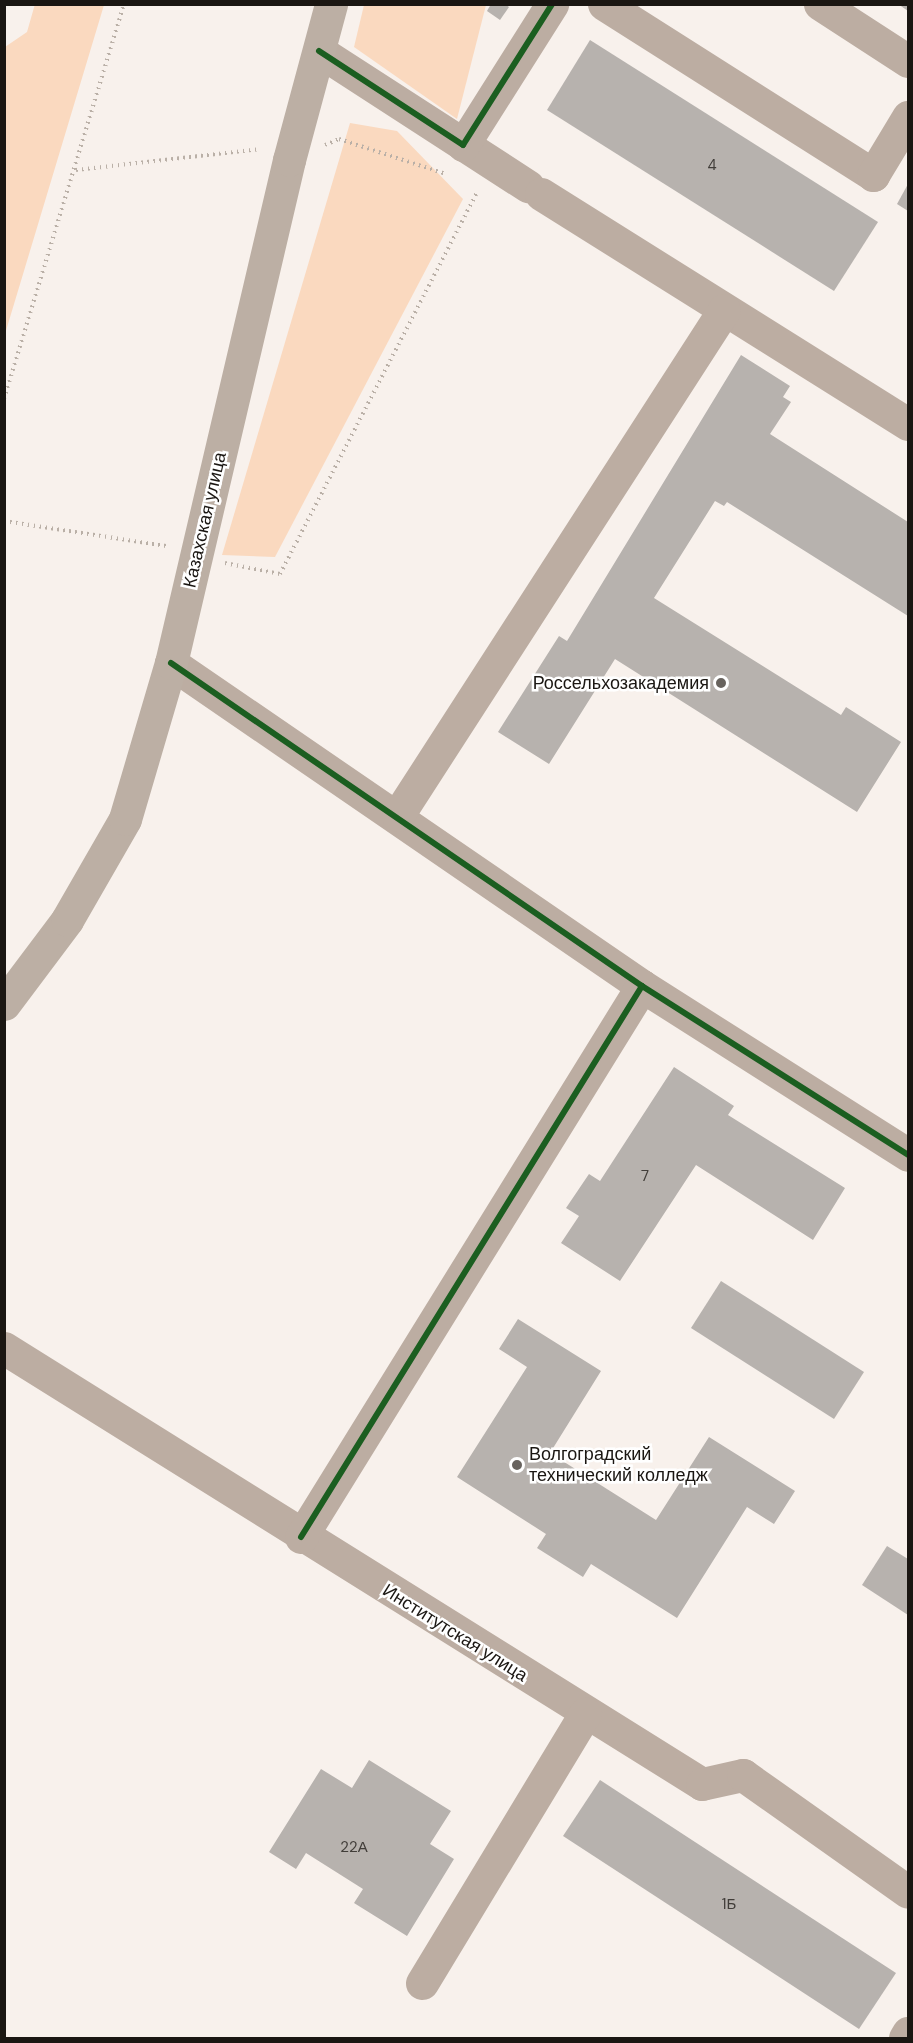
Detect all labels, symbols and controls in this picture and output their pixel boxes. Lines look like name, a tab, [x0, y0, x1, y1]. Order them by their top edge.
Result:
house number: 4	[707, 157, 717, 175]
street label: Казахская улица	[179, 450, 231, 590]
place label: Россельхозакадемия	[533, 672, 709, 694]
marker: Россельхозакадемия	[714, 676, 728, 690]
house number: 7	[641, 1168, 649, 1186]
place label: Волгоградский технический колледж	[529, 1444, 708, 1486]
marker: Волгоградский технический колледж	[510, 1458, 524, 1472]
street label: Институтская улица	[378, 1580, 532, 1686]
house number: 22А	[340, 1839, 368, 1857]
house number: 1Б	[722, 1896, 736, 1914]

